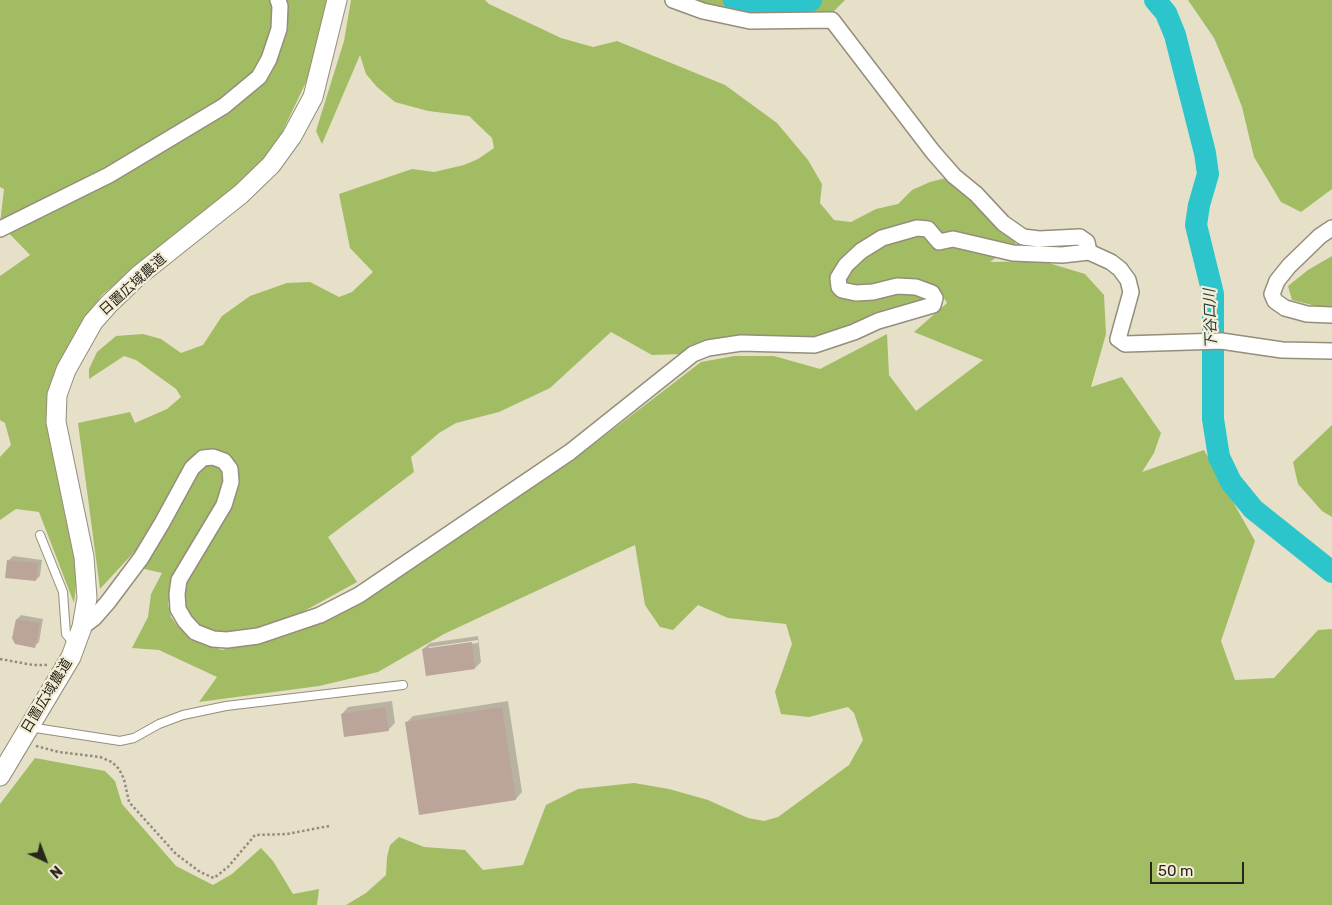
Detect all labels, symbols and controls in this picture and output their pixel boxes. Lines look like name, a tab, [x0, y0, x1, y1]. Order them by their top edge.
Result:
street label: 日置広域農道	[96, 251, 170, 319]
water label: 下谷口川	[1201, 289, 1221, 349]
street label: 日置広域農道	[18, 656, 76, 736]
north arrow	[20, 835, 70, 885]
scale bar	[1152, 852, 1246, 884]
text: N	[46, 862, 65, 881]
text: 50 m	[1158, 862, 1193, 880]

